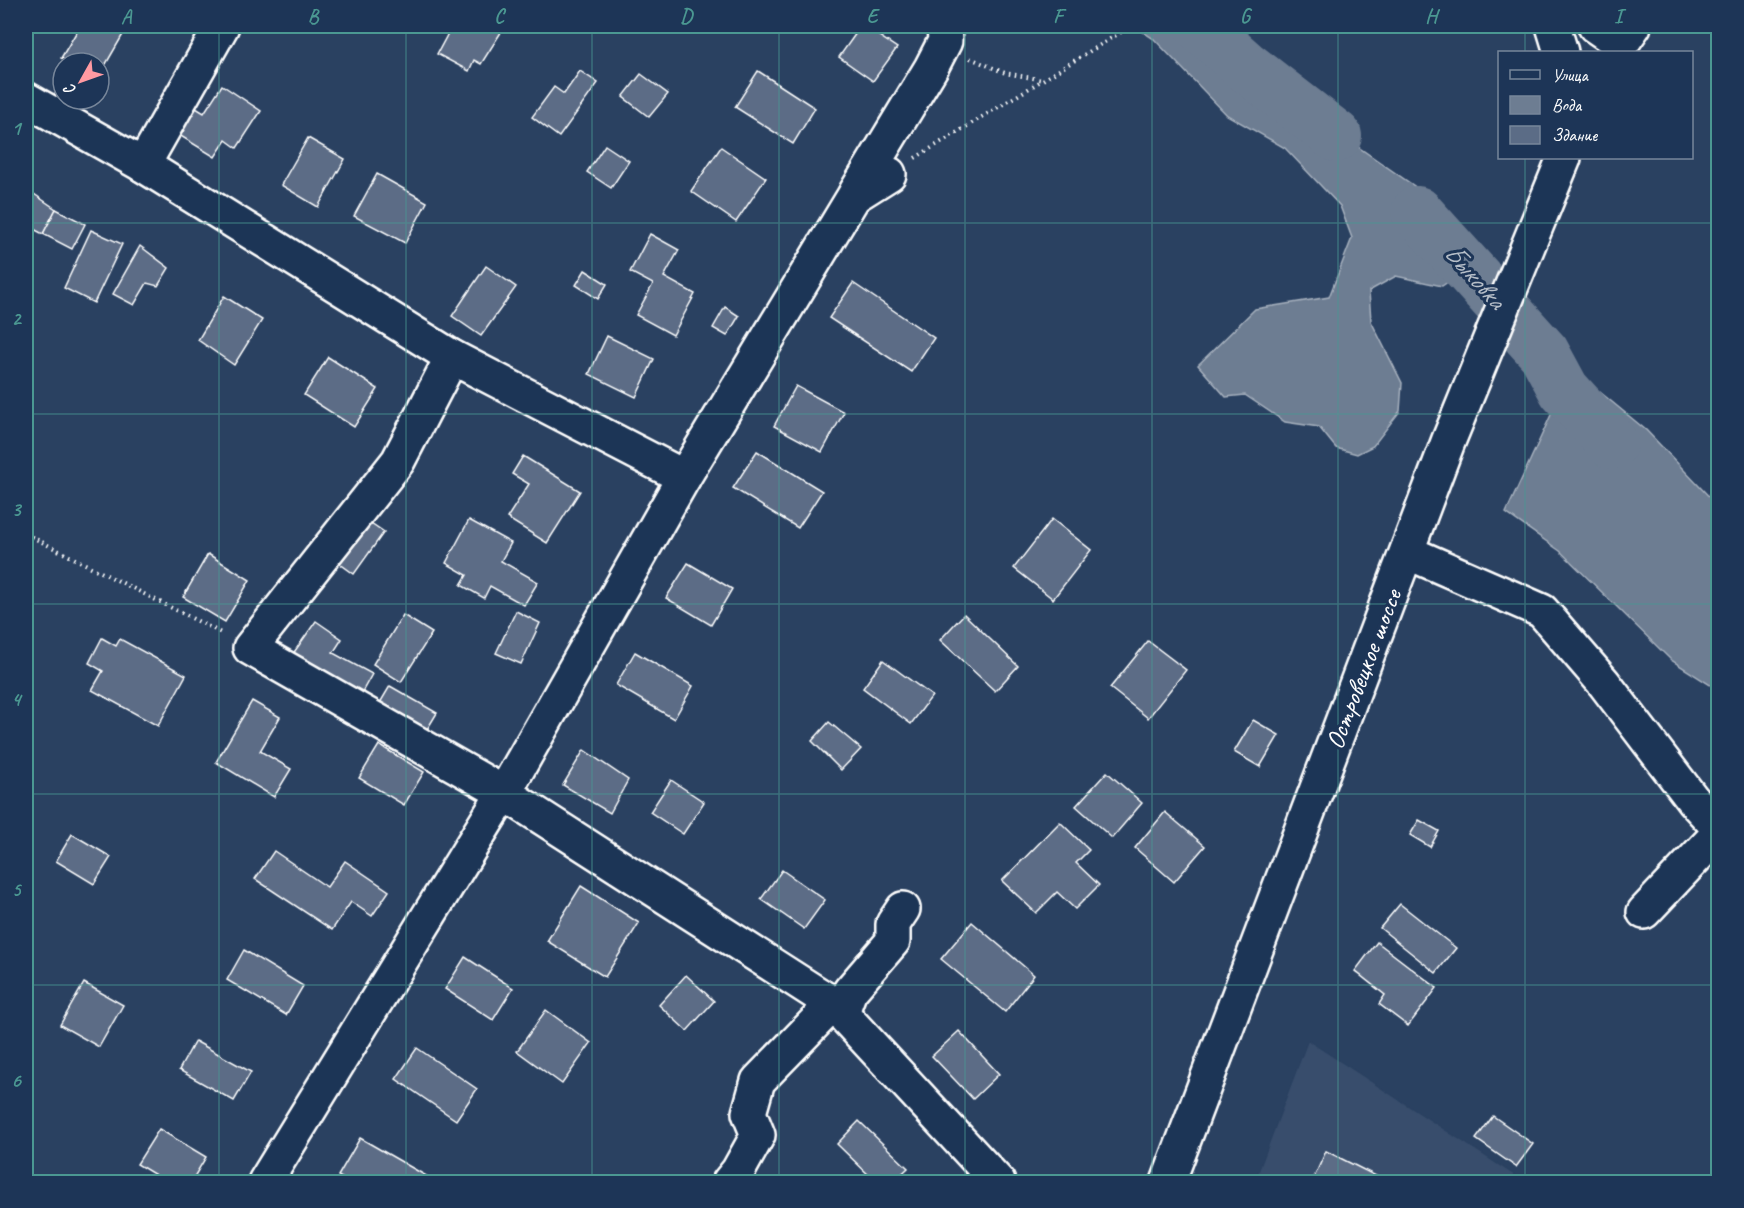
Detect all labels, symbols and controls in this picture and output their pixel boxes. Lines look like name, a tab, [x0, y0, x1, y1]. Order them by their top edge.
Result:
text: A	[121, 4, 133, 29]
text: B	[308, 4, 320, 29]
text: C	[494, 4, 506, 29]
text: D	[680, 4, 694, 29]
text: E	[867, 4, 881, 29]
text: F	[1053, 4, 1067, 29]
text: G	[1240, 4, 1253, 29]
text: H	[1425, 4, 1440, 29]
text: I	[1614, 4, 1627, 29]
north arrow	[51, 51, 111, 111]
legend	[1498, 51, 1693, 159]
text: Улица	[1552, 64, 1589, 86]
text: С	[59, 79, 80, 99]
text: Вода	[1552, 94, 1583, 116]
text: 1	[12, 116, 23, 141]
text: Здание	[1552, 124, 1598, 146]
water label: Быковка	[1437, 236, 1514, 317]
text: 2	[12, 306, 23, 331]
text: 3	[12, 497, 23, 522]
street label: Островецкое шоссе	[1318, 583, 1410, 754]
text: 4	[12, 687, 24, 712]
text: 5	[12, 877, 23, 902]
text: 6	[11, 1068, 22, 1093]

